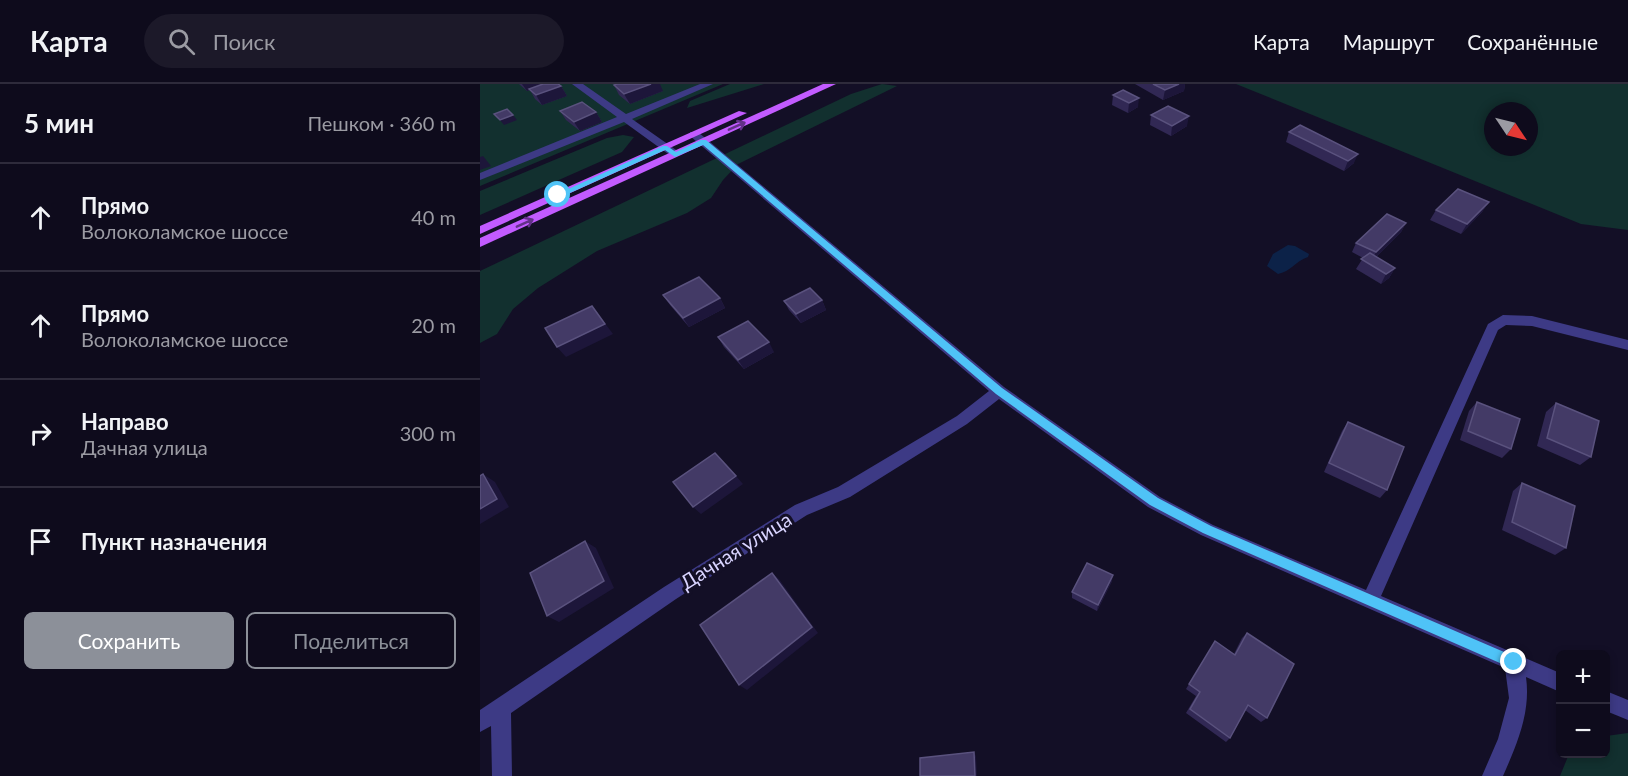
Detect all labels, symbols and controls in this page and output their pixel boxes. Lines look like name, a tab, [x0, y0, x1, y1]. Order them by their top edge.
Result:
search box	[144, 14, 564, 68]
text: Карта	[30, 24, 108, 58]
icon: search	[165, 25, 198, 58]
text: Поиск	[213, 28, 276, 55]
text: Карта	[1253, 29, 1310, 54]
text: Маршрут	[1343, 29, 1434, 54]
text: Сохранённые	[1467, 29, 1598, 54]
north arrow	[1484, 102, 1538, 156]
text: 5 мин	[24, 107, 94, 139]
text: Пешком · 360 m	[307, 111, 456, 135]
one-way arrow	[728, 120, 746, 132]
route start	[544, 181, 570, 207]
text: Прямо	[81, 192, 149, 219]
icon: ahead	[24, 201, 57, 234]
text: 40 m	[411, 205, 456, 229]
one-way arrow	[515, 216, 533, 228]
text: Волоколамское шоссе	[81, 219, 288, 243]
text: Прямо	[81, 300, 149, 327]
icon: ahead	[24, 309, 57, 342]
text: 20 m	[411, 313, 456, 337]
text: Волоколамское шоссе	[81, 327, 288, 351]
text: Направо	[81, 408, 169, 435]
icon: right	[24, 417, 57, 450]
text: 300 m	[400, 421, 456, 445]
text: Дачная улица	[81, 435, 208, 459]
street label: Дачная улица	[675, 506, 796, 594]
icon: arrive	[24, 525, 57, 558]
text: Пункт назначения	[81, 528, 267, 555]
button: Сохранить	[24, 612, 234, 669]
button: Поделиться	[246, 612, 456, 669]
route end	[1500, 648, 1526, 674]
map controls	[1556, 650, 1610, 758]
button: +	[1556, 650, 1610, 704]
button: −	[1556, 704, 1610, 758]

